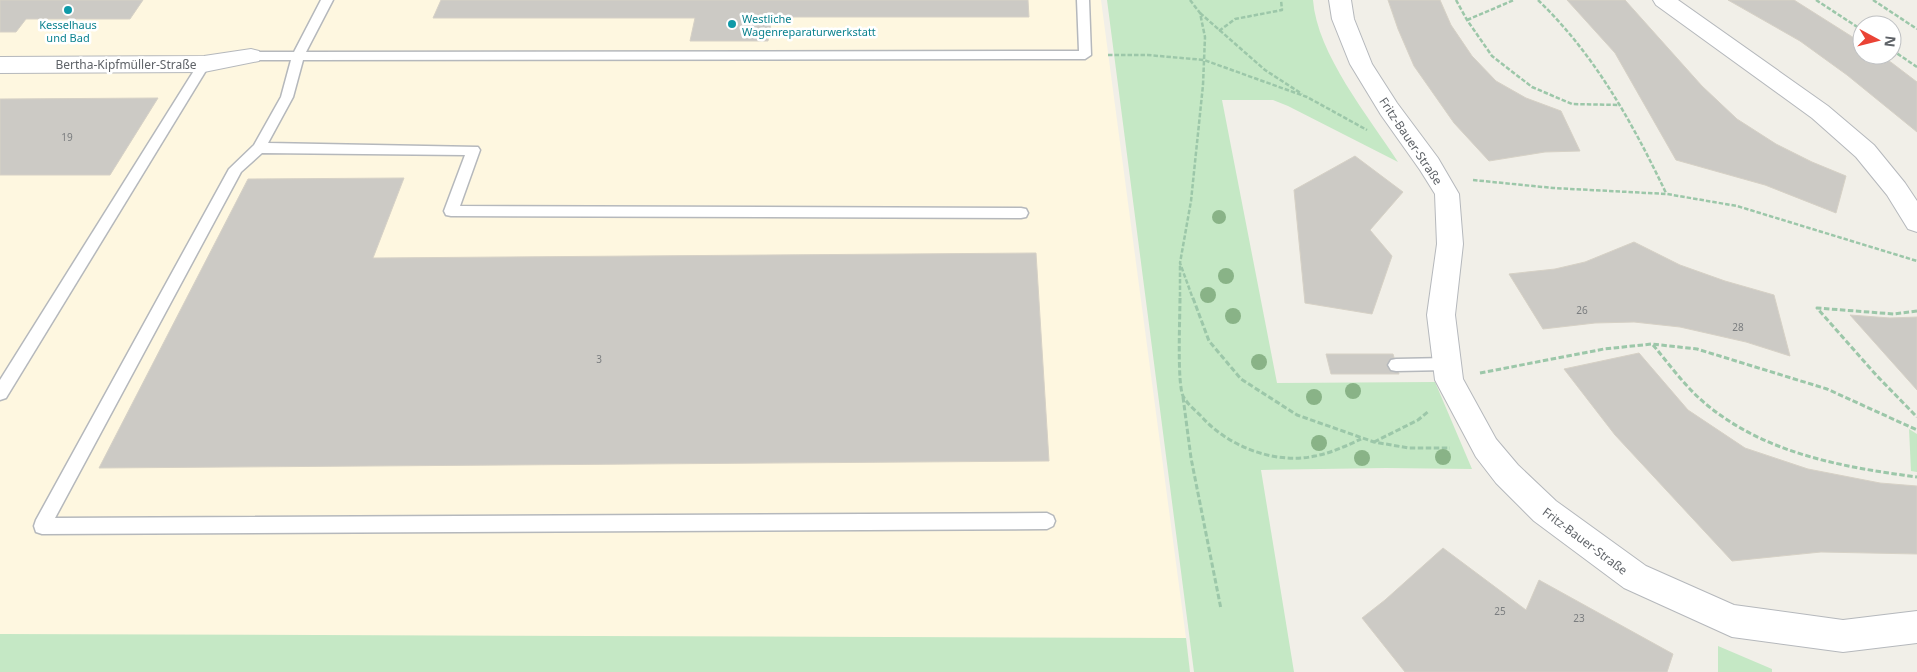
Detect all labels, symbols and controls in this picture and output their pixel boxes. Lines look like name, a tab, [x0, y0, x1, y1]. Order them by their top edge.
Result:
marker: Kesselhaus und Bad	[62, 4, 74, 16]
place label: Westliche Wagenreparaturwerkstatt	[742, 11, 876, 39]
north arrow	[1852, 15, 1902, 65]
place label: Kesselhaus und Bad	[39, 17, 97, 45]
marker: Westliche Wagenreparaturwerkstatt	[726, 18, 738, 30]
text: N	[1880, 35, 1901, 48]
street label: Bertha-Kipfmüller-Straße	[55, 56, 197, 73]
street label: Fritz-Bauer-Straße	[1375, 94, 1447, 188]
house number: 19	[61, 130, 73, 144]
house number: 26	[1576, 303, 1588, 317]
house number: 28	[1732, 320, 1744, 334]
house number: 3	[596, 352, 602, 366]
street label: Fritz-Bauer-Straße	[1539, 503, 1631, 579]
house number: 25	[1494, 604, 1506, 618]
house number: 23	[1573, 611, 1585, 625]

